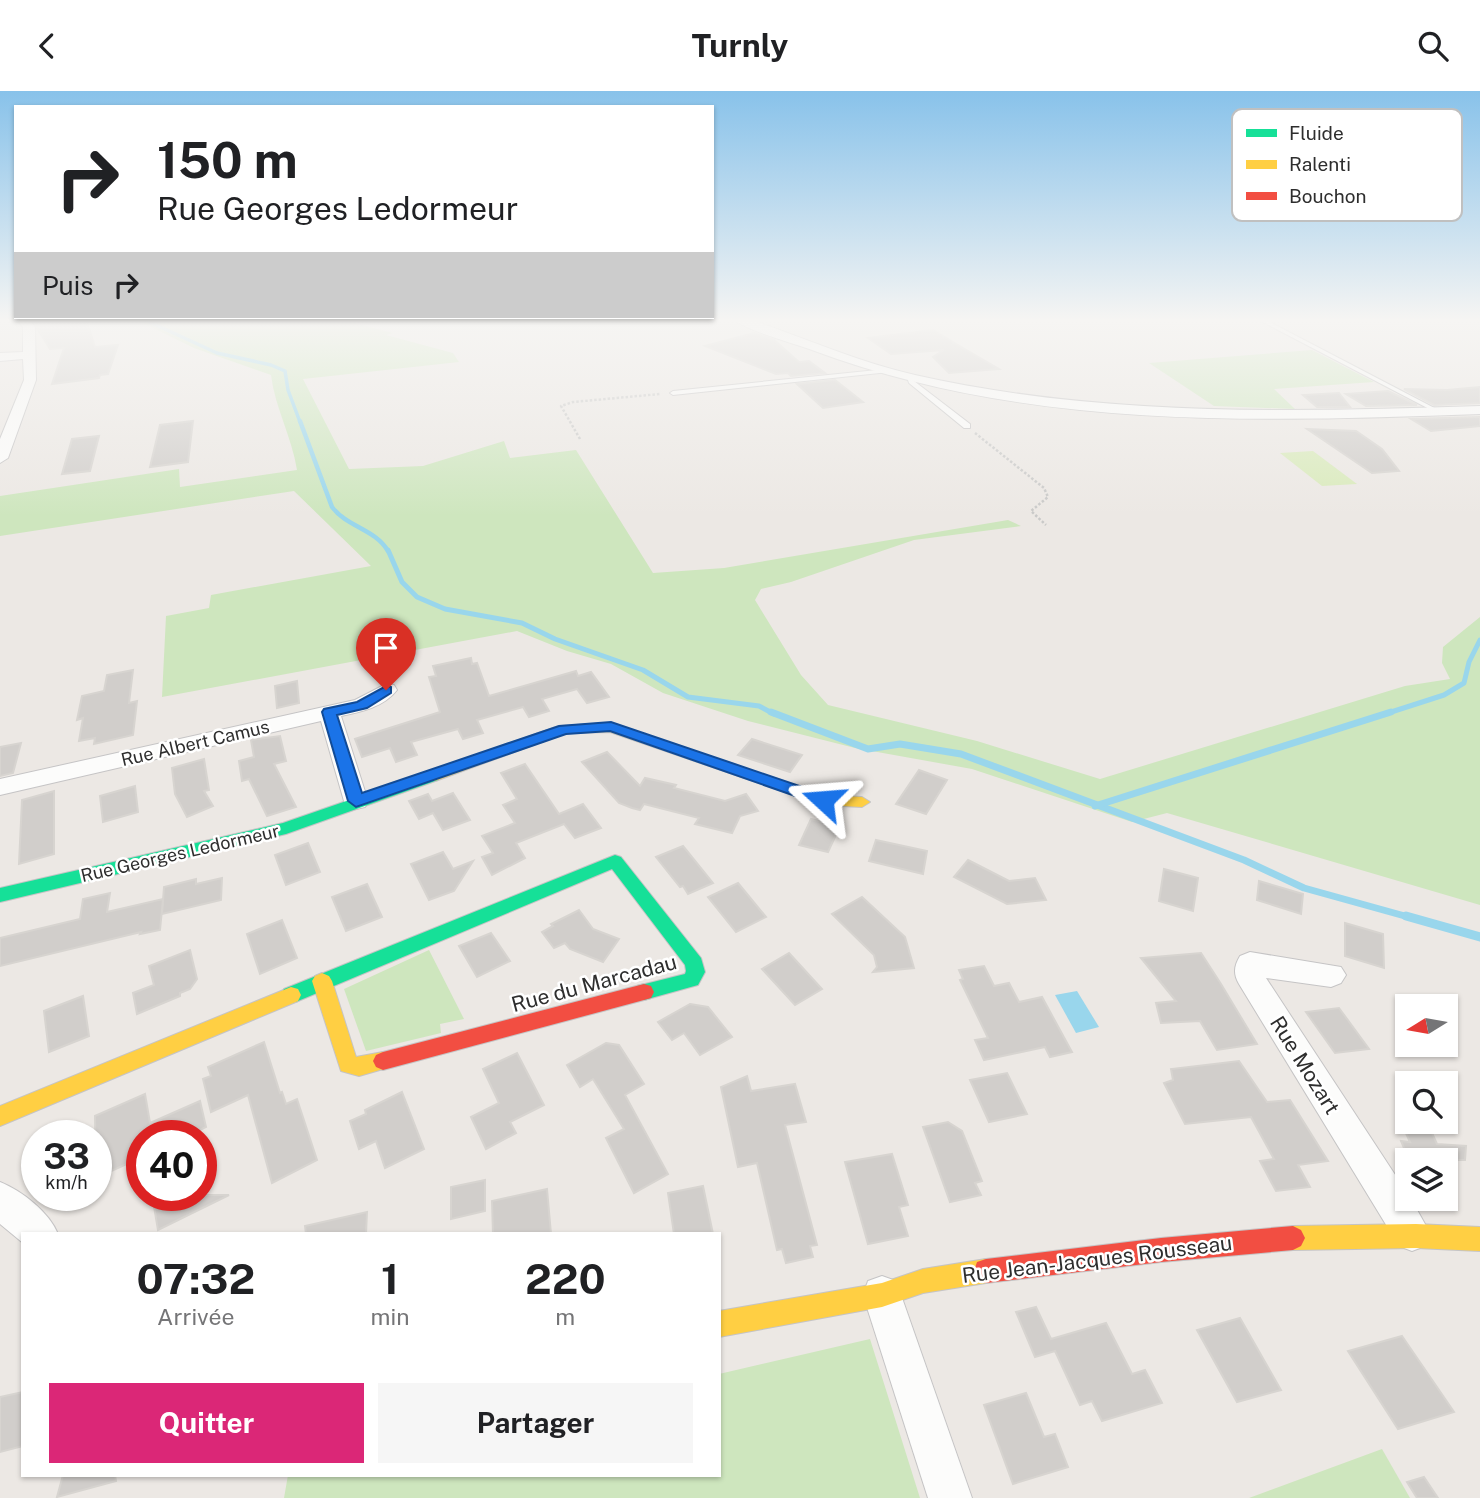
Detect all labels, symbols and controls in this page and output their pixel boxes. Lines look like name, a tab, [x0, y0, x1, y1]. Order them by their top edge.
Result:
icon: back	[28, 27, 66, 65]
text: Turnly	[692, 27, 788, 64]
icon: search	[1414, 27, 1452, 65]
legend	[1232, 109, 1462, 221]
text: Fluide	[1289, 122, 1344, 144]
text: 150 m	[157, 131, 298, 189]
icon: right	[42, 133, 133, 224]
text: Ralenti	[1289, 153, 1351, 175]
text: Bouchon	[1289, 185, 1366, 207]
text: Rue Georges Ledormeur	[157, 190, 518, 227]
icon: right	[107, 266, 145, 304]
text: Puis	[42, 270, 93, 301]
pin	[356, 618, 416, 690]
icon: arrive	[367, 629, 405, 667]
street label: Rue Albert Camus	[119, 716, 271, 770]
position arrow	[786, 763, 860, 837]
street label: Rue Georges Ledormeur	[79, 820, 281, 886]
street label: Rue du Marcadau	[509, 949, 679, 1017]
north arrow	[1395, 994, 1458, 1057]
map controls	[1395, 994, 1458, 1211]
street label: Rue Mozart	[1265, 1011, 1345, 1119]
button: search	[1395, 1071, 1458, 1134]
speed limit sign: 40	[126, 1120, 217, 1211]
text: 33	[43, 1136, 90, 1177]
button: layers	[1395, 1148, 1458, 1211]
text: km/h	[45, 1172, 88, 1193]
street label: Rue Jean-Jacques Rousseau	[960, 1230, 1234, 1288]
text: 07:32	[136, 1254, 255, 1303]
text: 1	[381, 1254, 399, 1303]
text: 220	[525, 1254, 605, 1303]
text: Arrivée	[157, 1303, 235, 1330]
text: min	[371, 1303, 410, 1330]
text: m	[555, 1303, 575, 1330]
button: Quitter	[49, 1383, 364, 1463]
button: Partager	[378, 1383, 693, 1463]

